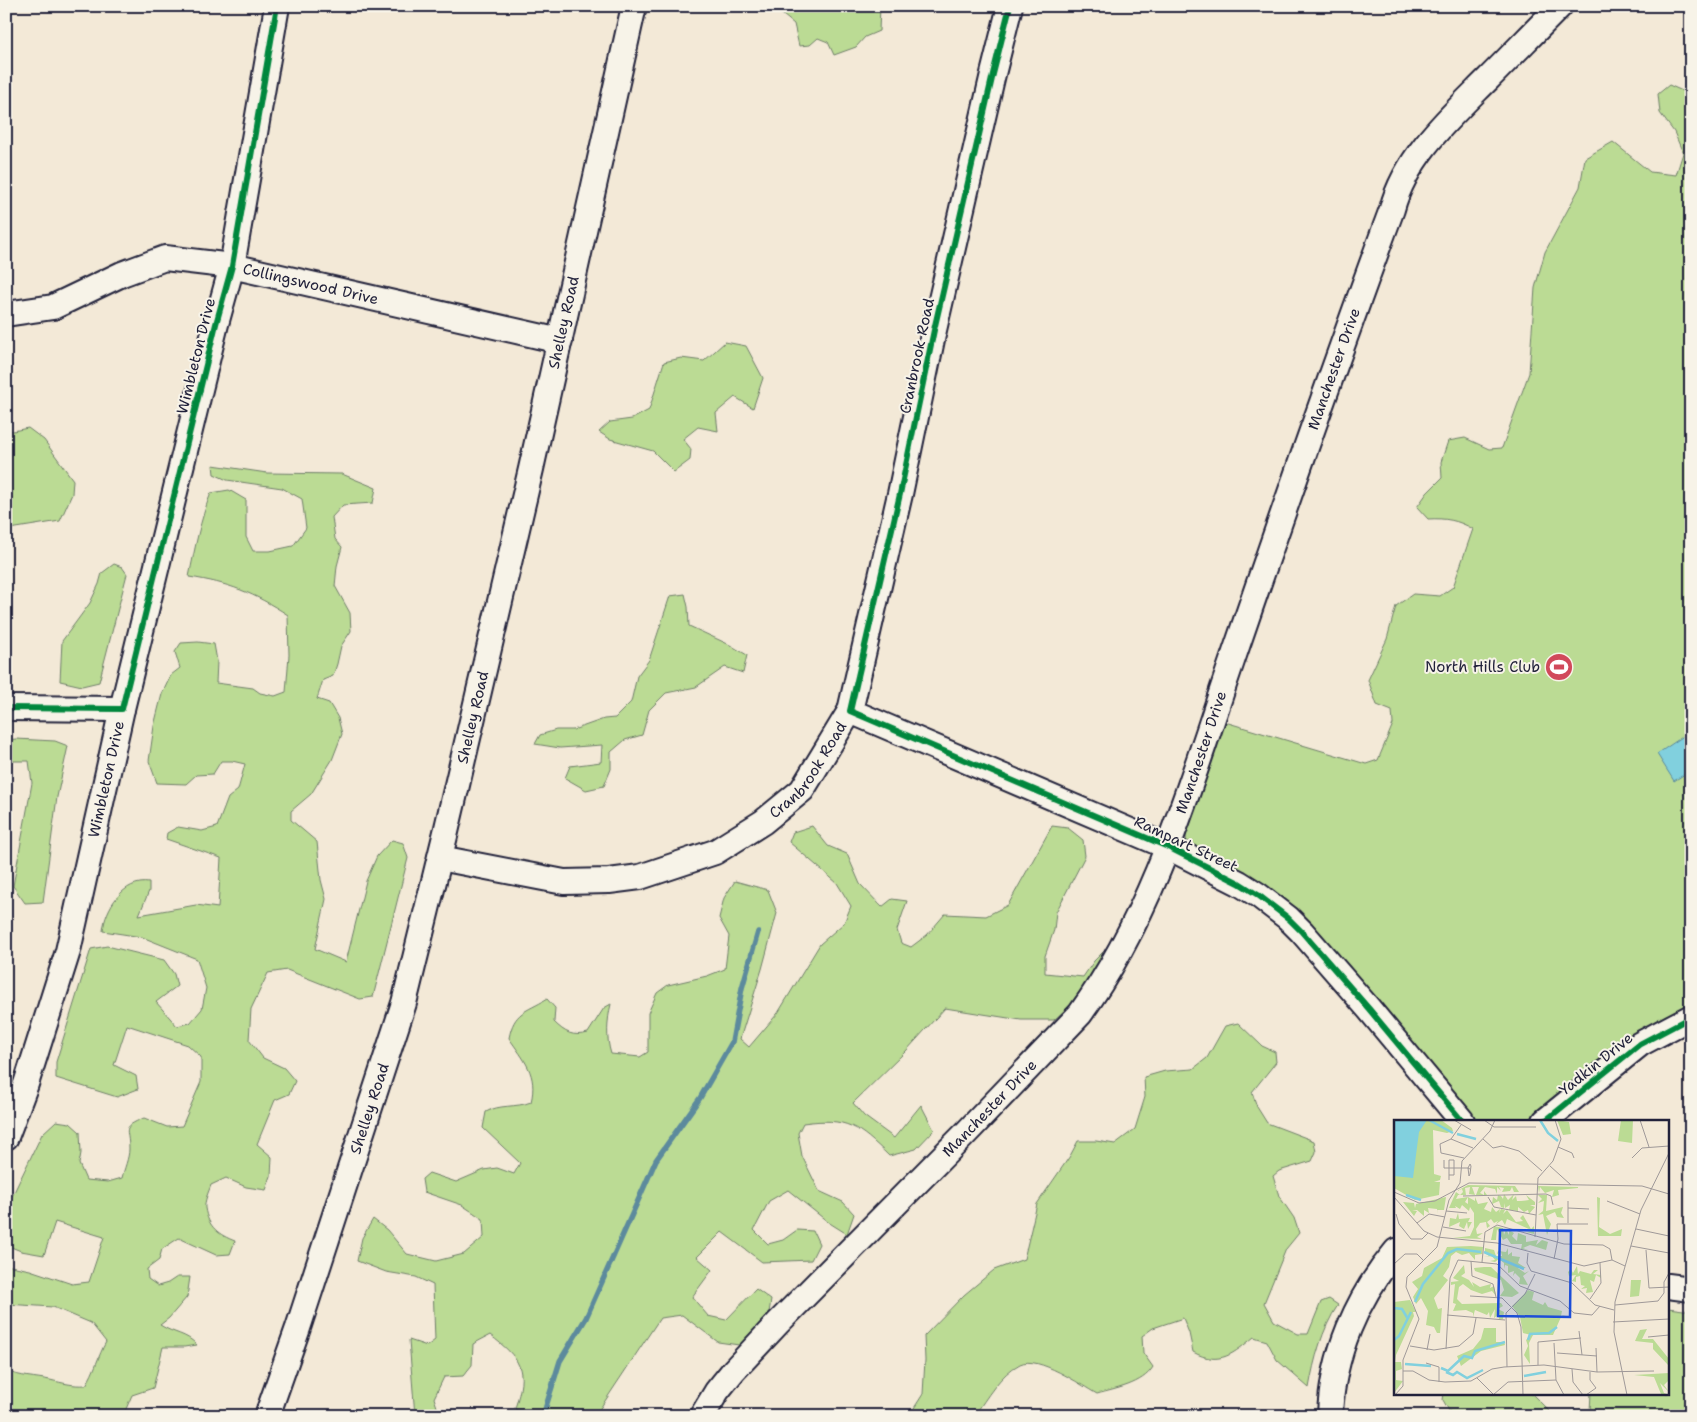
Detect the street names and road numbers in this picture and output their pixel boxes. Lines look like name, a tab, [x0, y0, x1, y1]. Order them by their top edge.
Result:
street label: Collingswood Drive	[241, 259, 380, 309]
street label: Shelley Road	[544, 274, 584, 371]
street label: Wimbleton Drive	[172, 296, 220, 416]
street label: Cranbrook Road	[895, 296, 939, 416]
street label: Manchester Drive	[1303, 305, 1365, 433]
street label: Shelley Road	[452, 669, 493, 766]
street label: Manchester Drive	[1171, 689, 1231, 817]
street label: Cranbrook Road	[765, 718, 851, 823]
street label: Wimbleton Drive	[84, 719, 129, 840]
street label: Rampart Street	[1131, 811, 1241, 877]
street label: Yadkin Drive	[1555, 1028, 1637, 1100]
street label: Manchester Drive	[938, 1055, 1041, 1161]
street label: Shelley Road	[345, 1060, 394, 1157]

